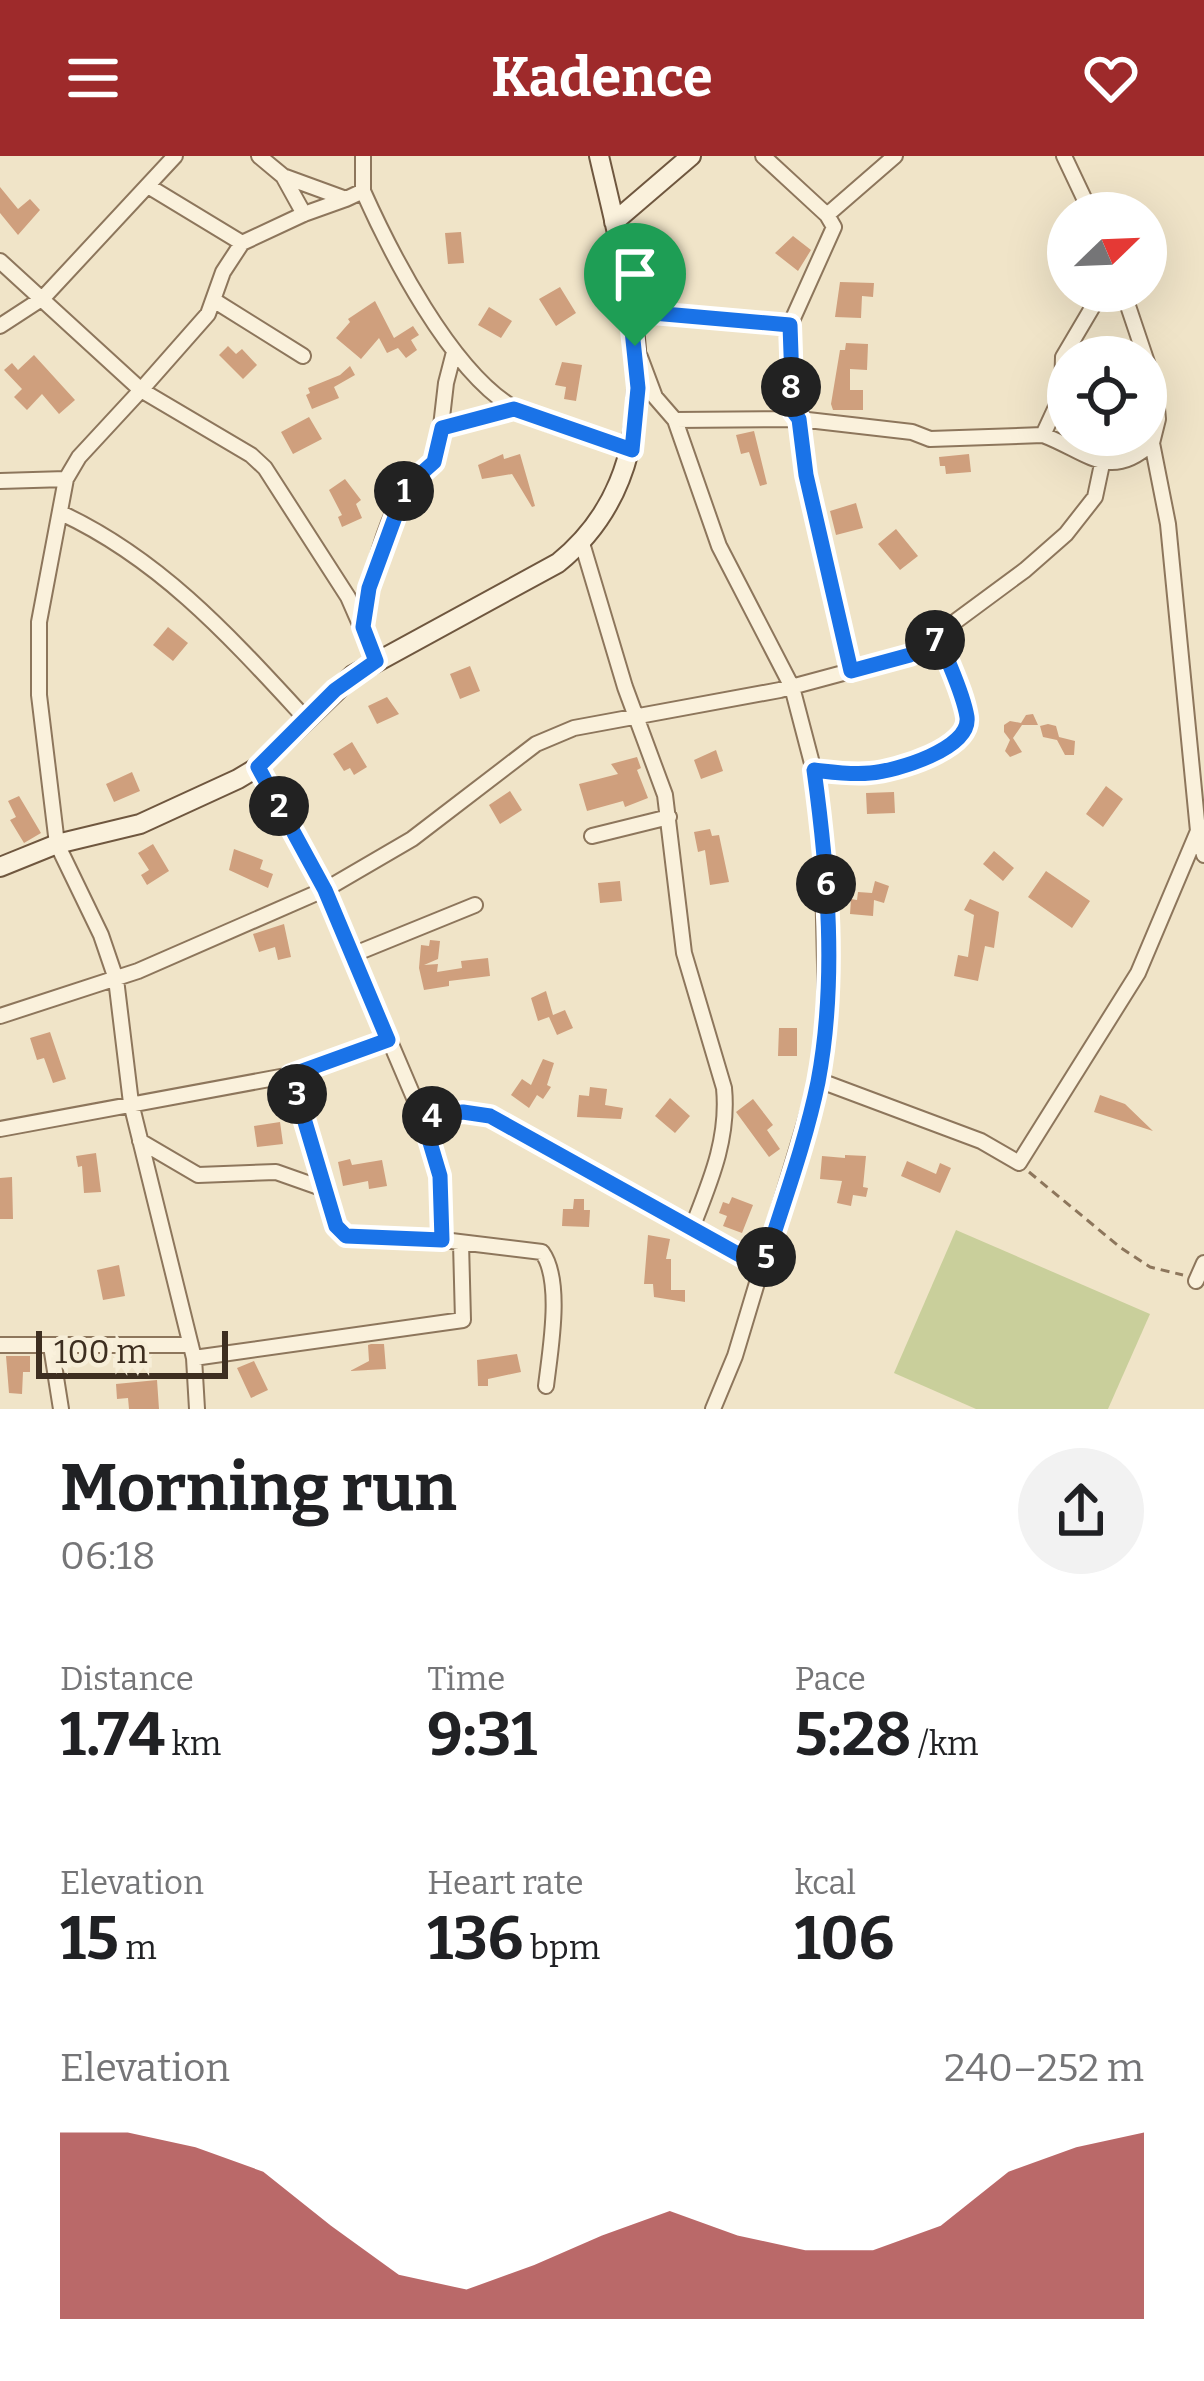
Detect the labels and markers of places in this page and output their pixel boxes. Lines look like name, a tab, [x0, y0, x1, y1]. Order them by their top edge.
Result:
pin	[584, 223, 686, 346]
pin: 8	[761, 357, 821, 417]
pin: 1	[374, 461, 434, 521]
pin: 7	[905, 610, 965, 670]
pin: 2	[249, 776, 309, 836]
pin: 6	[796, 854, 856, 914]
pin: 3	[267, 1064, 327, 1124]
pin: 4	[402, 1086, 462, 1146]
pin: 5	[736, 1227, 796, 1287]

